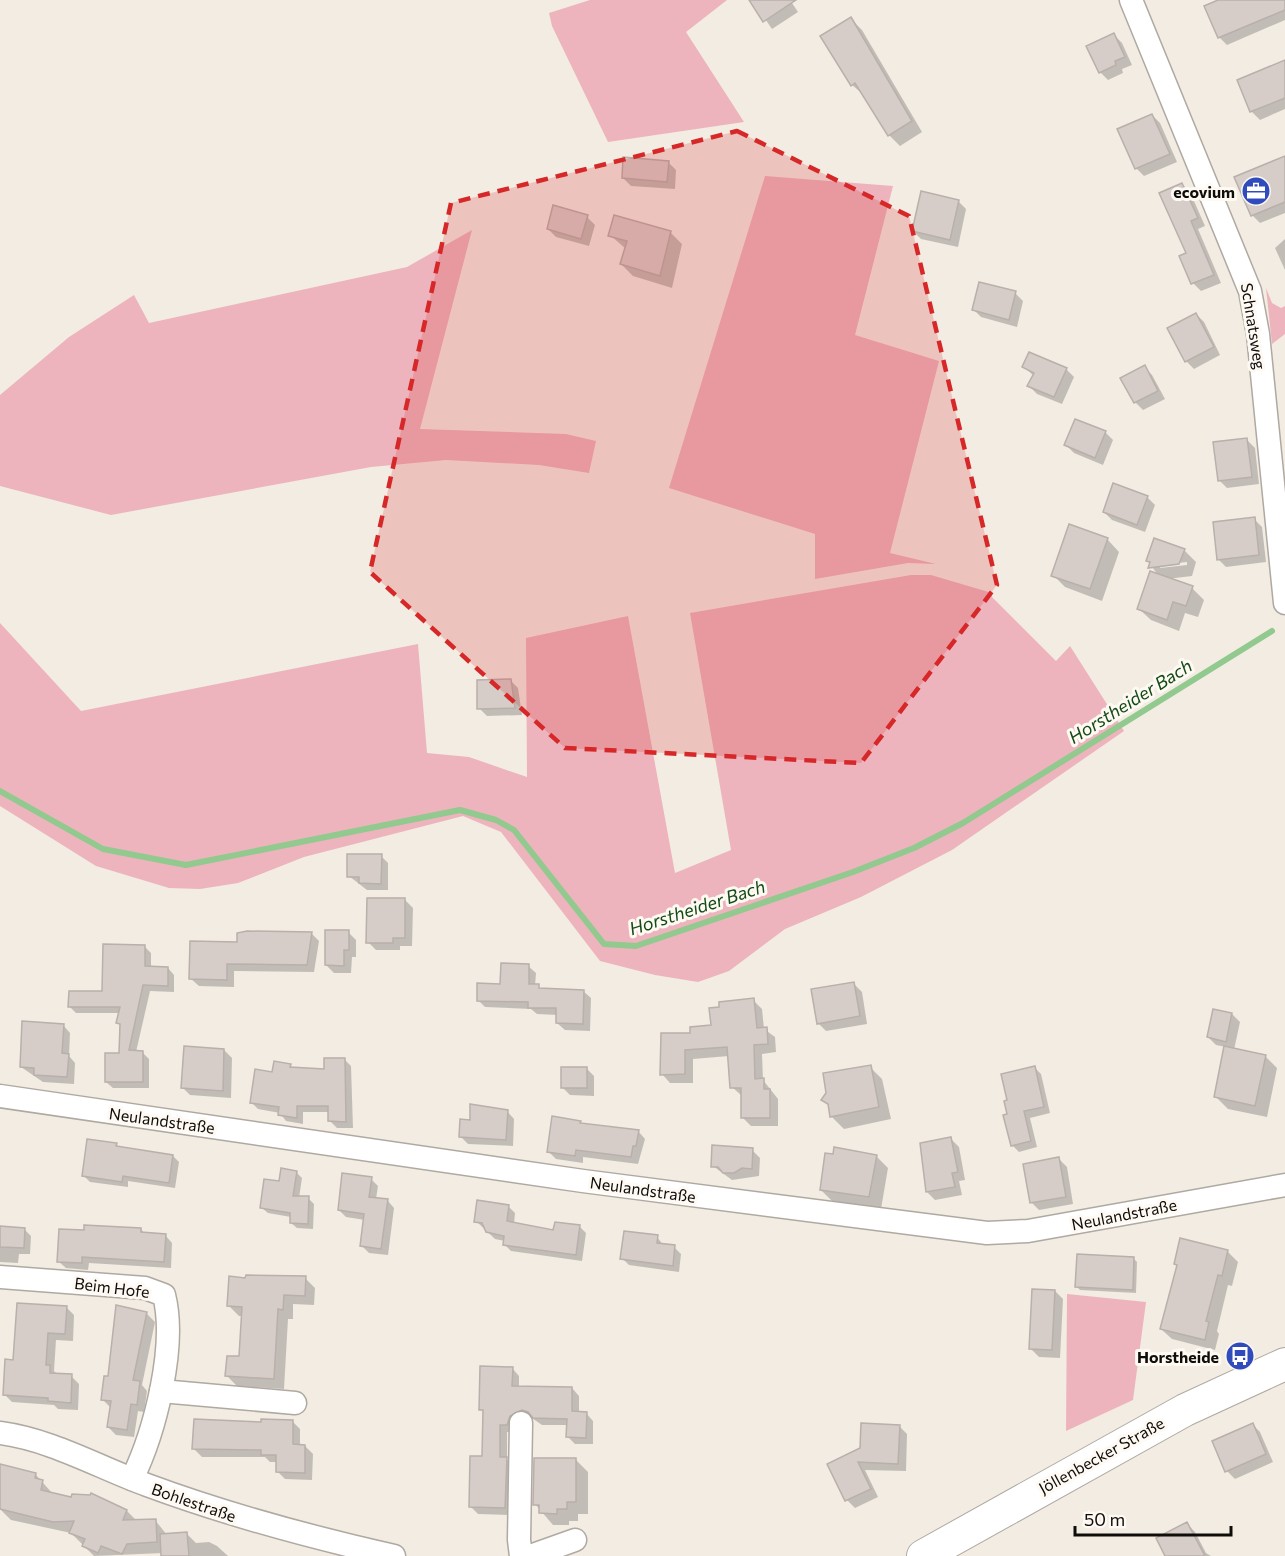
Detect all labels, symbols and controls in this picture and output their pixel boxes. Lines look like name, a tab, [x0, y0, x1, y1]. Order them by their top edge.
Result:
office icon: ecovium	[1240, 175, 1272, 207]
place label: ecovium	[1173, 182, 1235, 201]
street label: Schnatsweg	[1238, 281, 1270, 371]
water label: Horstheider Bach	[1064, 654, 1196, 748]
water label: Horstheider Bach	[626, 875, 768, 939]
street label: Neulandstraße	[108, 1103, 216, 1137]
street label: Neulandstraße	[589, 1172, 697, 1206]
street label: Neulandstraße	[1070, 1194, 1178, 1234]
street label: Beim Hofe	[73, 1273, 151, 1301]
bus stop icon: Horstheide	[1224, 1340, 1256, 1372]
place label: Horstheide	[1137, 1347, 1219, 1366]
street label: Jöllenbecker Straße	[1035, 1413, 1167, 1497]
street label: Bohlestraße	[149, 1479, 239, 1525]
scale bar	[1075, 1499, 1231, 1537]
text: 50 m	[1084, 1508, 1125, 1530]

